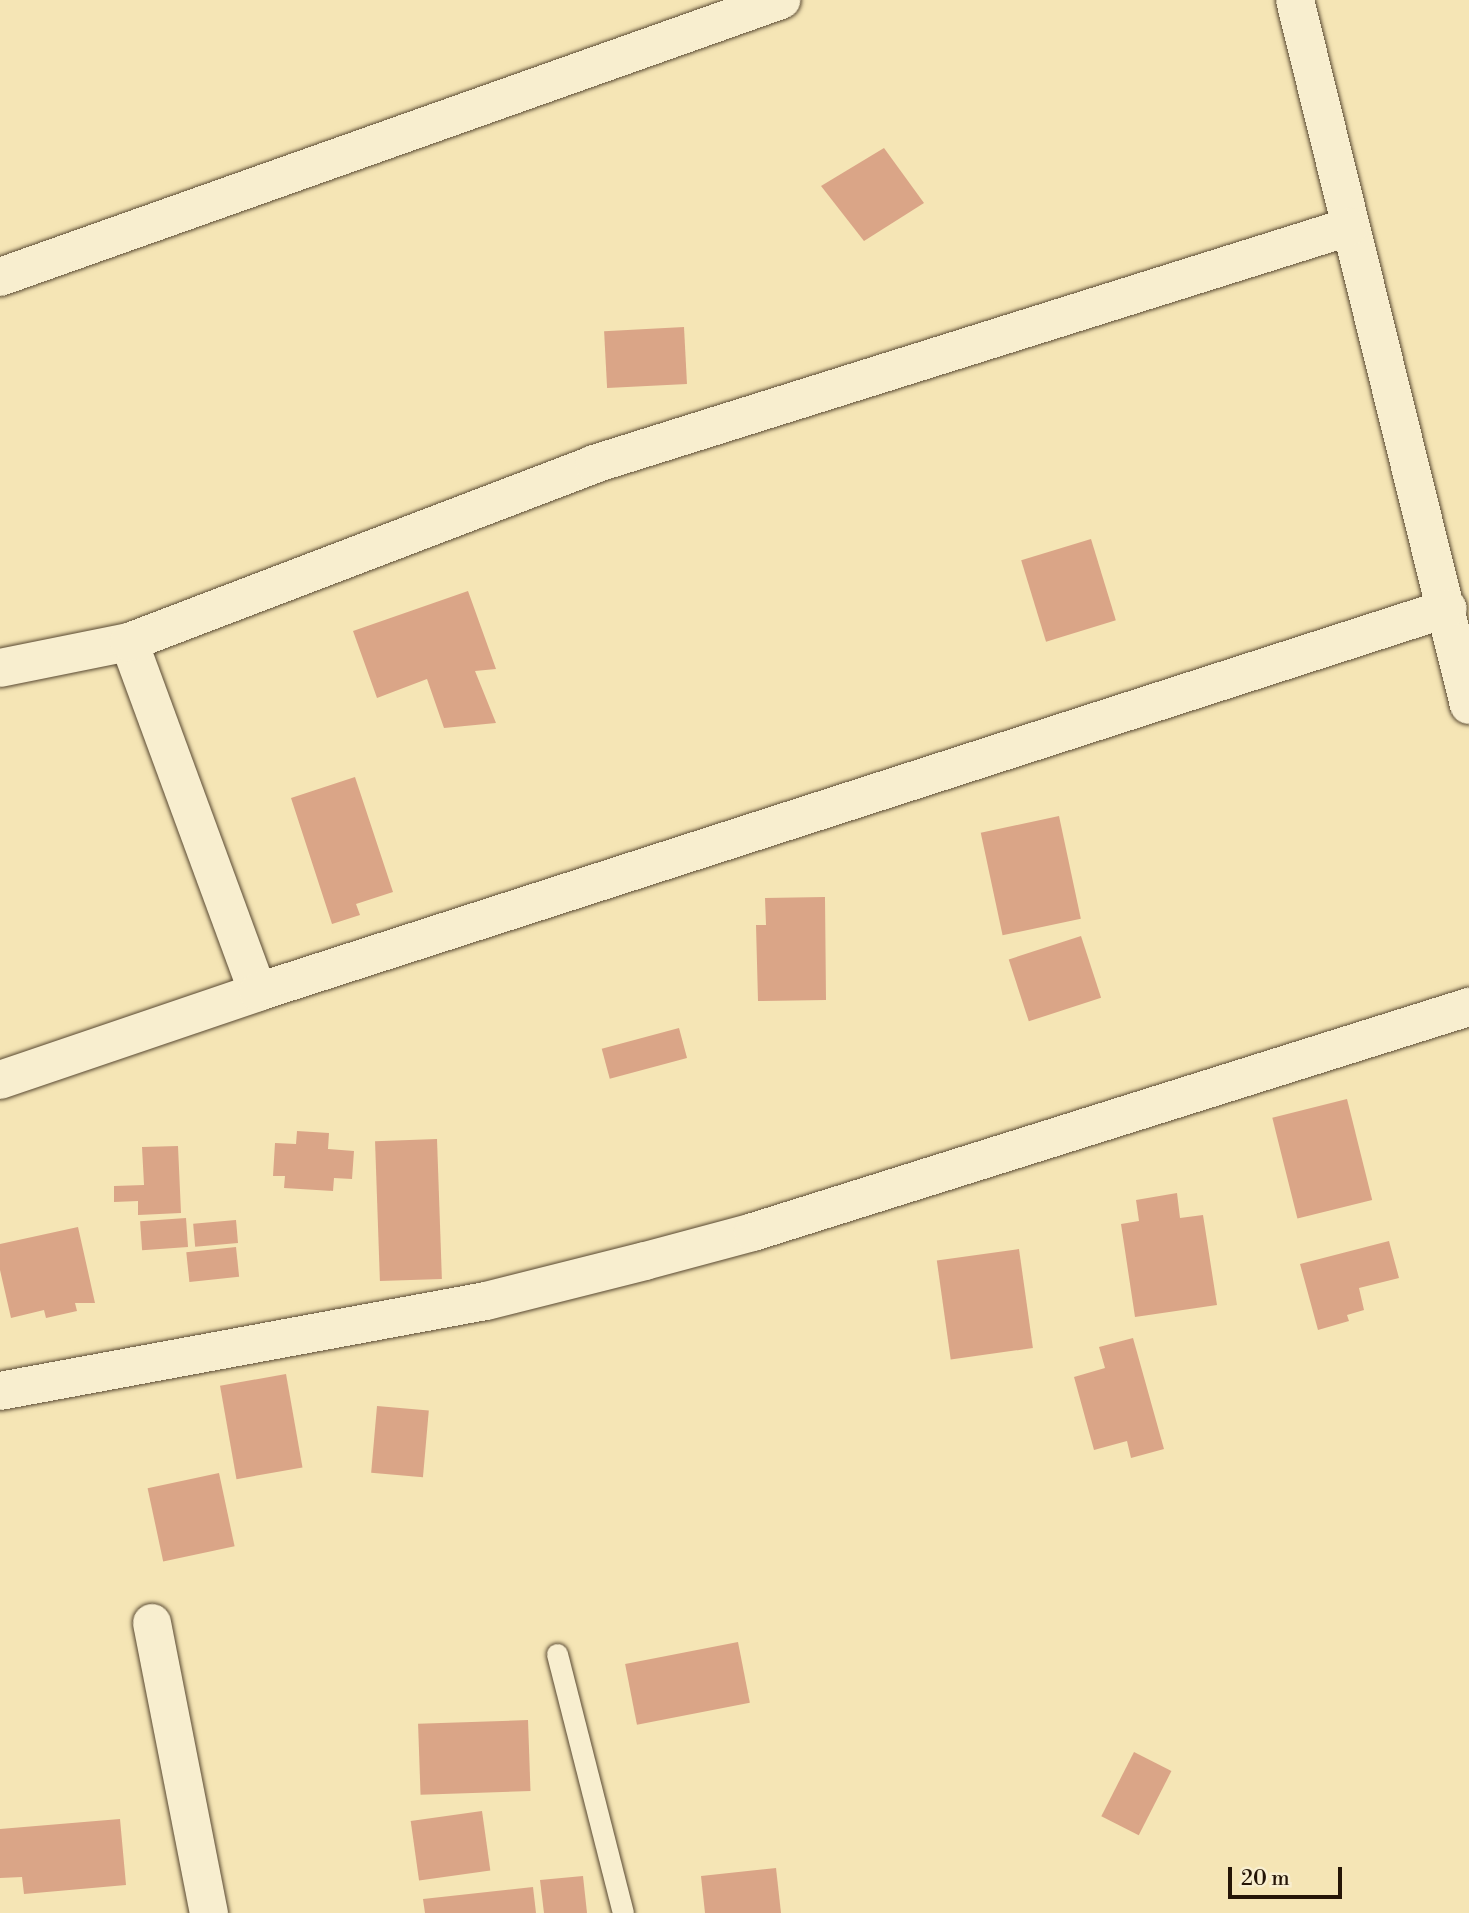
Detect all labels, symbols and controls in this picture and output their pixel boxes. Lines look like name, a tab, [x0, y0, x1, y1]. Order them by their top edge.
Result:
scale bar	[1231, 1854, 1345, 1898]
text: 20 m	[1241, 1866, 1290, 1892]

